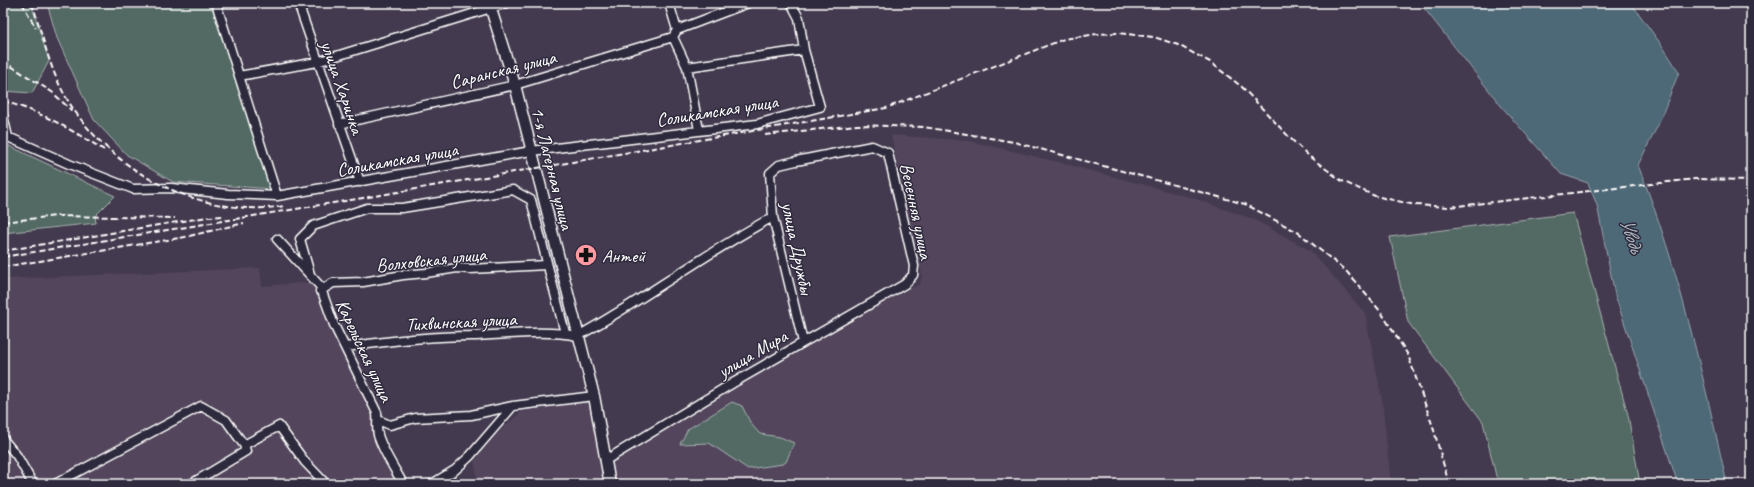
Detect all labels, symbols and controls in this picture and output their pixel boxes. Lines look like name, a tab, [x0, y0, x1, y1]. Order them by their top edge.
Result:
street label: улица Харинка	[315, 36, 370, 139]
street label: Саранская улица	[448, 45, 560, 95]
street label: Соликамская улица	[655, 89, 781, 132]
street label: 1-я Лагерная улица	[525, 104, 579, 234]
street label: Соликамская улица	[335, 137, 461, 182]
street label: Весенняя улица	[894, 161, 938, 263]
street label: улица Дружбы	[775, 199, 819, 299]
water label: Уводь	[1614, 215, 1650, 258]
street label: Волховская улица	[375, 242, 489, 278]
pharmacy icon: Антей	[573, 242, 599, 268]
place label: Антей	[602, 244, 646, 268]
street label: Карельская улица	[330, 295, 399, 407]
street label: Тихвинская улица	[405, 307, 519, 337]
street label: улица Мира	[713, 324, 793, 384]

